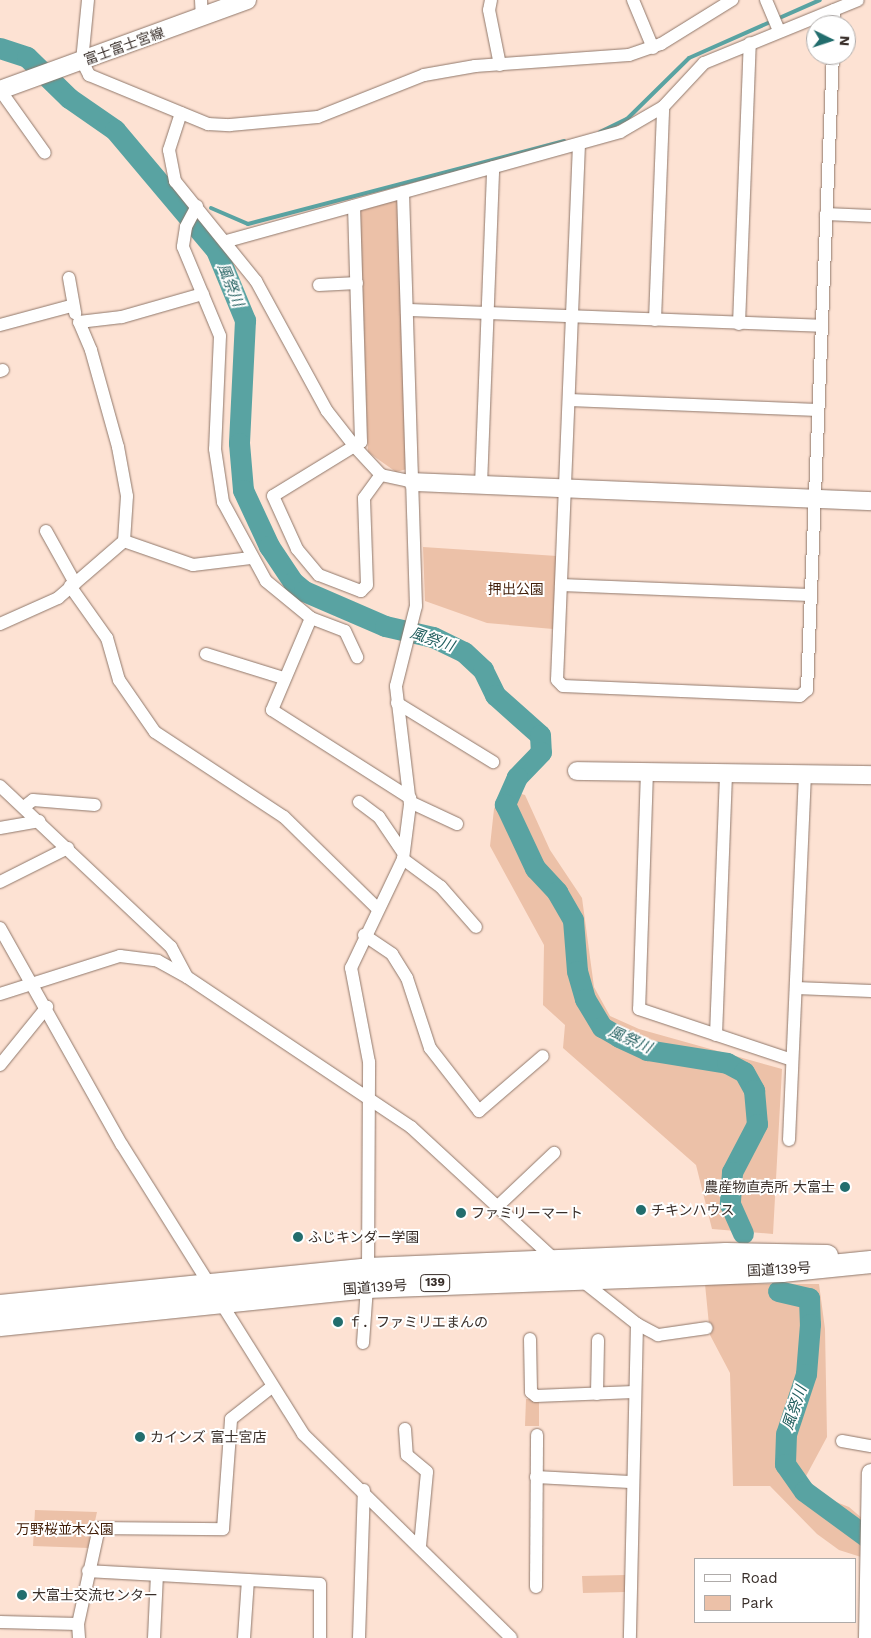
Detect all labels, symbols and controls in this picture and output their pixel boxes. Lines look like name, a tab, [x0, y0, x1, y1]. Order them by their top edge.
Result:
north arrow	[806, 15, 856, 65]
street label: 富士富士宮線	[82, 24, 166, 68]
text: N	[837, 35, 853, 47]
water label: 風祭川	[213, 261, 247, 309]
park label: 押出公園	[488, 581, 544, 597]
water label: 風祭川	[408, 624, 456, 656]
water label: 風祭川	[606, 1023, 654, 1057]
place label: 農産物直売所 大富士	[704, 1179, 835, 1195]
marker: 農産物直売所 大富士	[839, 1181, 851, 1193]
place label: チキンハウス	[651, 1202, 735, 1218]
marker: チキンハウス	[635, 1204, 647, 1216]
place label: ファミリーマート	[471, 1205, 583, 1221]
marker: ファミリーマート	[455, 1207, 467, 1219]
place label: ふじキンダー学園	[308, 1229, 420, 1245]
marker: ふじキンダー学園	[292, 1231, 304, 1243]
street label: 国道139号	[746, 1259, 812, 1279]
road number: 139	[420, 1274, 450, 1292]
street label: 国道139号	[342, 1276, 408, 1298]
place label: ｆ．ファミリエまんの	[348, 1314, 488, 1330]
marker: ｆ．ファミリエまんの	[332, 1316, 344, 1328]
water label: 風祭川	[779, 1384, 811, 1432]
place label: カインズ 富士宮店	[150, 1429, 267, 1445]
marker: カインズ 富士宮店	[134, 1431, 146, 1443]
park label: 万野桜並木公園	[16, 1521, 114, 1537]
legend	[694, 1558, 856, 1623]
text: Road	[741, 1569, 778, 1587]
place label: 大富士交流センター	[32, 1587, 158, 1603]
marker: 大富士交流センター	[16, 1589, 28, 1601]
text: Park	[741, 1594, 773, 1612]

